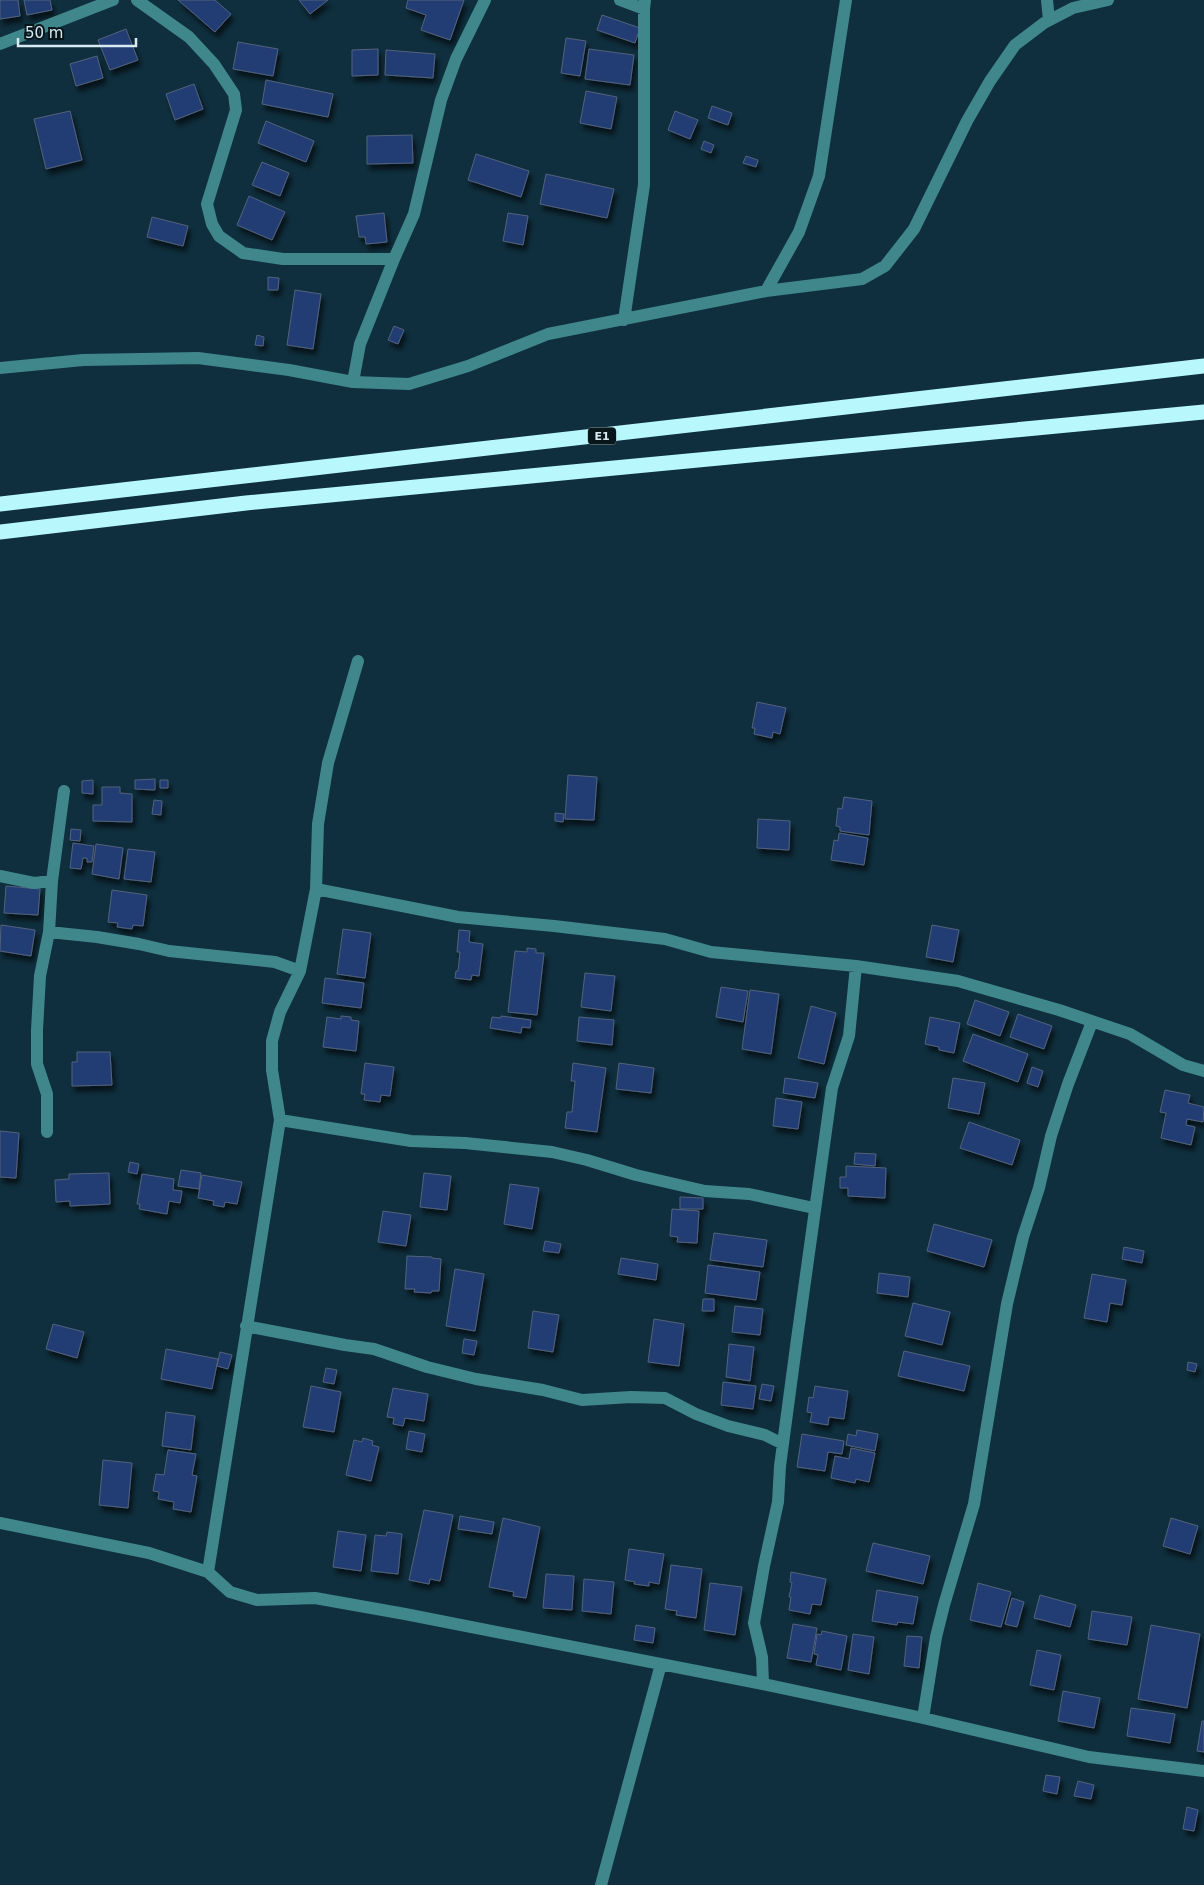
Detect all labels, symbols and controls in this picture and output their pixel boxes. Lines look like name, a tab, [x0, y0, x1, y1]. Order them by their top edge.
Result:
scale bar	[18, 15, 135, 47]
text: 50 m	[25, 24, 63, 42]
road number: E1	[588, 428, 616, 444]

